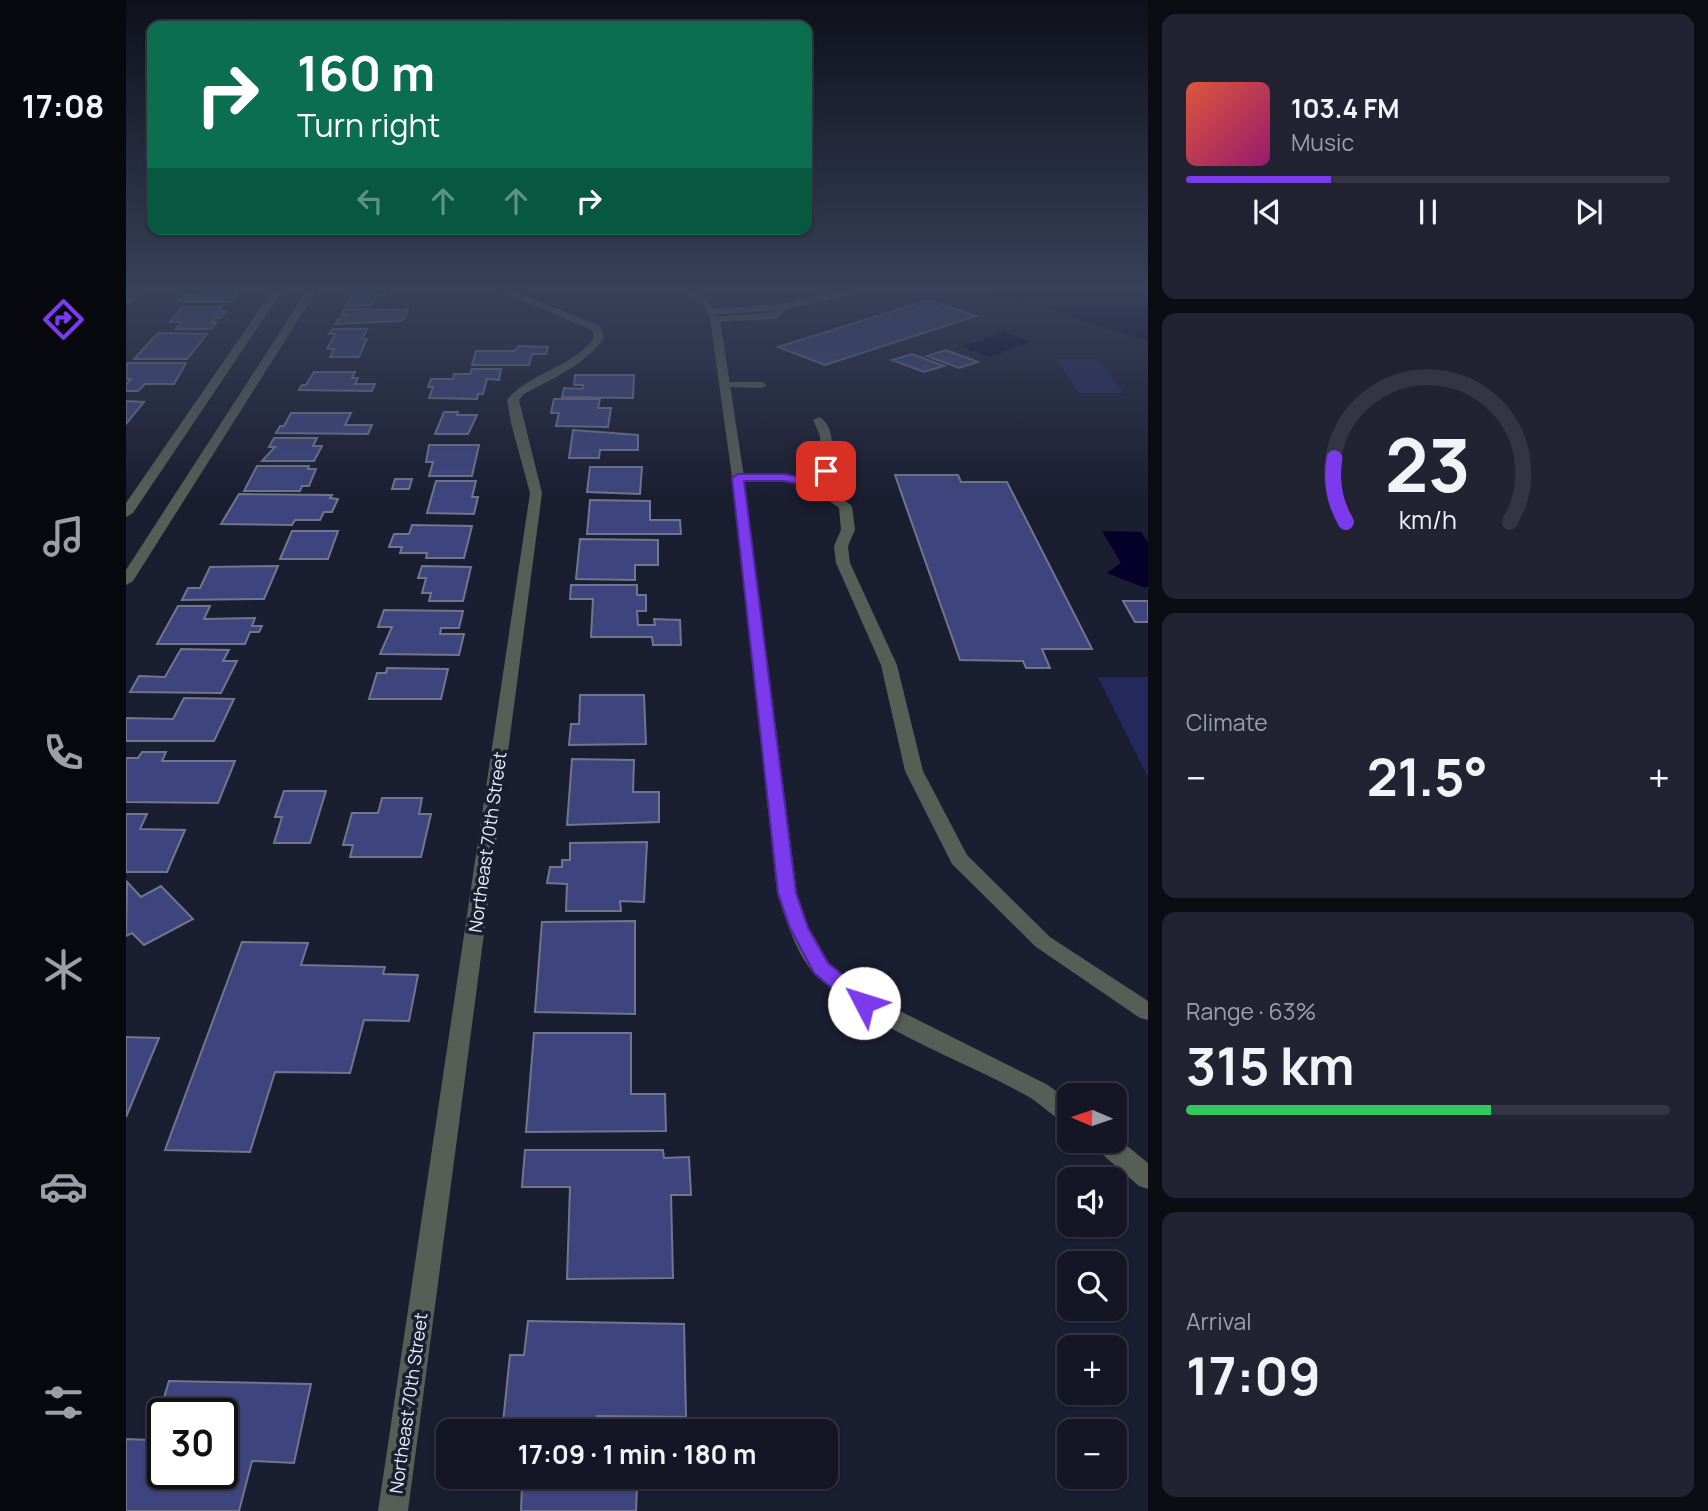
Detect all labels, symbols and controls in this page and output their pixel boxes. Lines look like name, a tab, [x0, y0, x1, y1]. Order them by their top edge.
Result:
text: 160 m	[297, 39, 435, 106]
icon: right	[182, 49, 273, 140]
text: 17:08	[22, 84, 104, 128]
text: 103.4 FM	[1291, 90, 1399, 126]
text: Turn right	[297, 103, 440, 147]
text: Music	[1291, 126, 1354, 158]
icon: left	[351, 182, 389, 220]
icon: ahead	[424, 182, 462, 220]
icon: ahead	[497, 182, 535, 220]
icon: right	[570, 182, 608, 220]
icon: previous	[1248, 193, 1286, 231]
icon: pause	[1409, 193, 1447, 231]
icon: next	[1570, 193, 1608, 231]
icon: directions	[39, 295, 88, 344]
text: 23	[1385, 415, 1471, 515]
pin	[796, 441, 856, 501]
icon: arrive	[807, 452, 845, 490]
text: km/h	[1399, 502, 1457, 537]
icon: music	[39, 512, 88, 561]
text: Climate	[1186, 706, 1268, 738]
icon: phone	[39, 728, 88, 777]
text: 21.5°	[1367, 741, 1488, 812]
street label: Northeast 70th Street	[462, 750, 512, 934]
text: −	[1186, 751, 1207, 803]
text: +	[1648, 751, 1670, 803]
icon: climate	[39, 945, 88, 994]
position arrow	[827, 966, 901, 1040]
text: Range · 63%	[1186, 995, 1316, 1027]
text: 315 km	[1186, 1030, 1355, 1101]
north arrow	[1057, 1083, 1127, 1153]
map controls	[1057, 1083, 1127, 1489]
icon: car	[39, 1162, 88, 1211]
button: sound	[1057, 1167, 1127, 1237]
button: search	[1057, 1251, 1127, 1321]
text: Arrival	[1186, 1305, 1252, 1337]
street label: Northeast 70th Street	[383, 1311, 433, 1495]
button: +	[1057, 1335, 1127, 1405]
text: 17:09	[1186, 1340, 1321, 1411]
icon: filters	[39, 1378, 88, 1427]
speed limit sign: 30	[147, 1398, 238, 1489]
button: −	[1057, 1419, 1127, 1489]
text: 17:09 · 1 min · 180 m	[518, 1436, 756, 1472]

